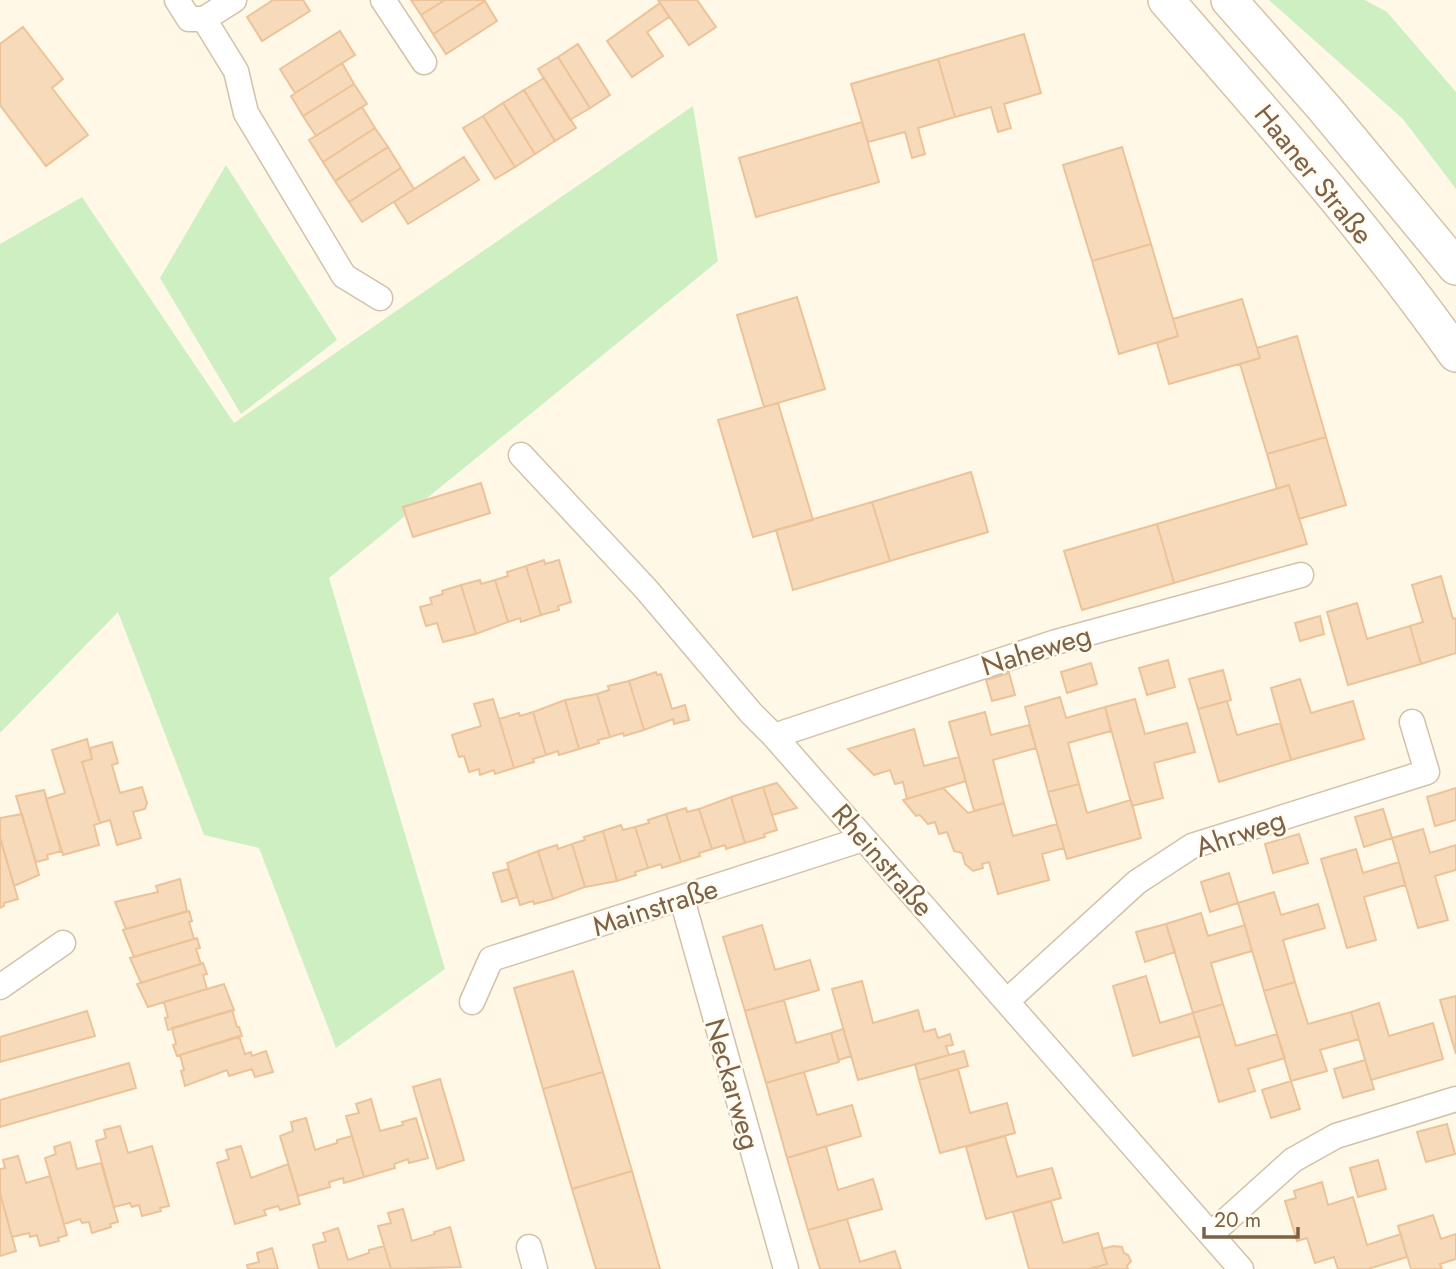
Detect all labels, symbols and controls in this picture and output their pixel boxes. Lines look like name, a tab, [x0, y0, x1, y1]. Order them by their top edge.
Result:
street label: Haaner Straße	[1244, 96, 1383, 253]
street label: Naheweg	[976, 614, 1096, 687]
street label: Rheinstraße	[822, 795, 943, 926]
street label: Ahrweg	[1190, 799, 1291, 868]
street label: Mainstraße	[587, 868, 723, 947]
street label: Neckarweg	[694, 1014, 771, 1155]
scale bar	[1204, 1196, 1298, 1240]
text: 20 m	[1214, 1205, 1261, 1235]

